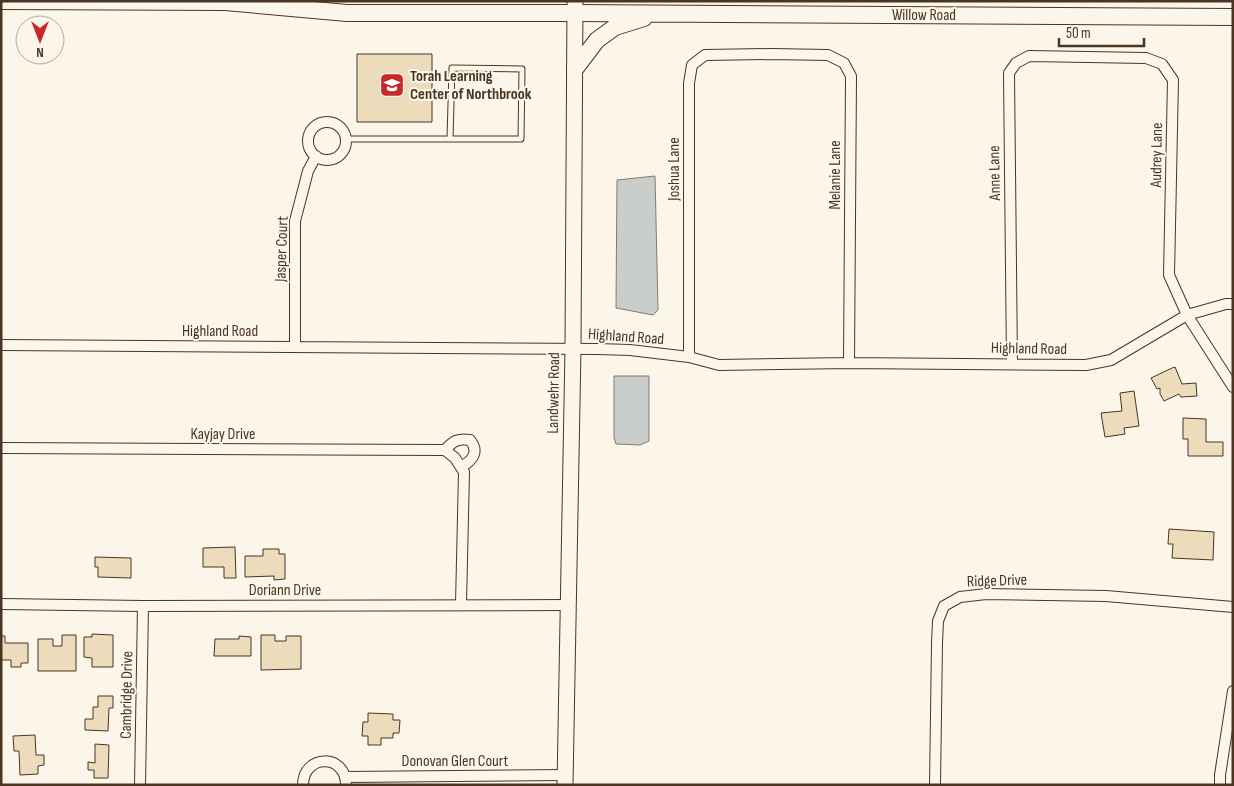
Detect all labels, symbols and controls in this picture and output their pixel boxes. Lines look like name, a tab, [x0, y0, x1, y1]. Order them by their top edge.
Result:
street label: Willow Road	[892, 6, 956, 25]
north arrow	[15, 15, 65, 65]
scale bar	[1059, 15, 1144, 47]
text: 50 m	[1066, 24, 1091, 43]
text: N	[36, 44, 44, 61]
place label: Torah Learning Center of Northbrook	[410, 67, 532, 104]
school or university icon: Torah Learning Center of Northbrook	[379, 72, 405, 98]
street label: Audrey Lane	[1147, 122, 1167, 189]
street label: Joshua Lane	[665, 137, 684, 202]
street label: Melanie Lane	[826, 140, 845, 210]
street label: Anne Lane	[985, 145, 1005, 202]
street label: Jasper Court	[271, 216, 293, 283]
street label: Highland Road	[182, 322, 258, 341]
street label: Highland Road	[587, 325, 665, 349]
street label: Highland Road	[991, 339, 1067, 359]
street label: Landwehr Road	[544, 352, 564, 434]
street label: Kayjay Drive	[191, 425, 255, 444]
street label: Ridge Drive	[967, 570, 1027, 592]
street label: Doriann Drive	[249, 581, 321, 600]
street label: Cambridge Drive	[117, 651, 137, 739]
street label: Donovan Glen Court	[402, 752, 509, 771]

